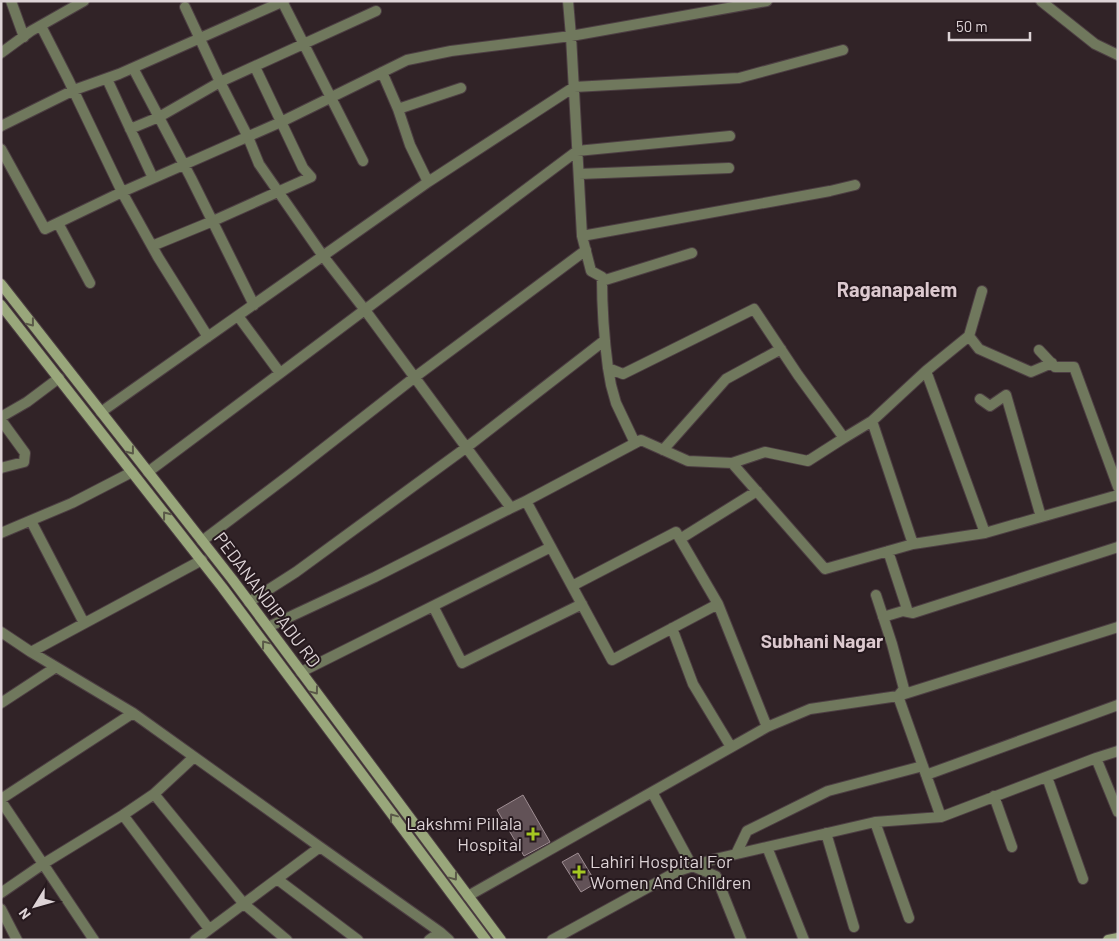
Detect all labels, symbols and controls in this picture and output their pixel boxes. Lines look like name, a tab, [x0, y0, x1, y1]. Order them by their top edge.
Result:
scale bar	[949, 10, 1030, 42]
text: 50 m	[956, 17, 988, 35]
district label: Raganapalem	[837, 277, 957, 301]
one-way arrow	[26, 317, 34, 326]
one-way arrow	[126, 445, 134, 454]
one-way arrow	[163, 511, 172, 521]
street label: PEDANANDIPADU RD	[210, 527, 326, 671]
district label: Subhani Nagar	[761, 629, 884, 652]
one-way arrow	[262, 640, 271, 650]
one-way arrow	[310, 685, 318, 694]
place label: Lakshmi Pillala Hospital	[406, 812, 522, 855]
one-way arrow	[391, 814, 399, 823]
marker: Lakshmi Pillala Hospital	[526, 827, 540, 841]
place label: Lahiri Hospital For Women And Children	[590, 850, 751, 893]
marker: Lahiri Hospital For Women And Children	[572, 865, 586, 879]
one-way arrow	[448, 871, 457, 881]
north arrow	[10, 881, 60, 931]
text: N	[15, 905, 34, 923]

